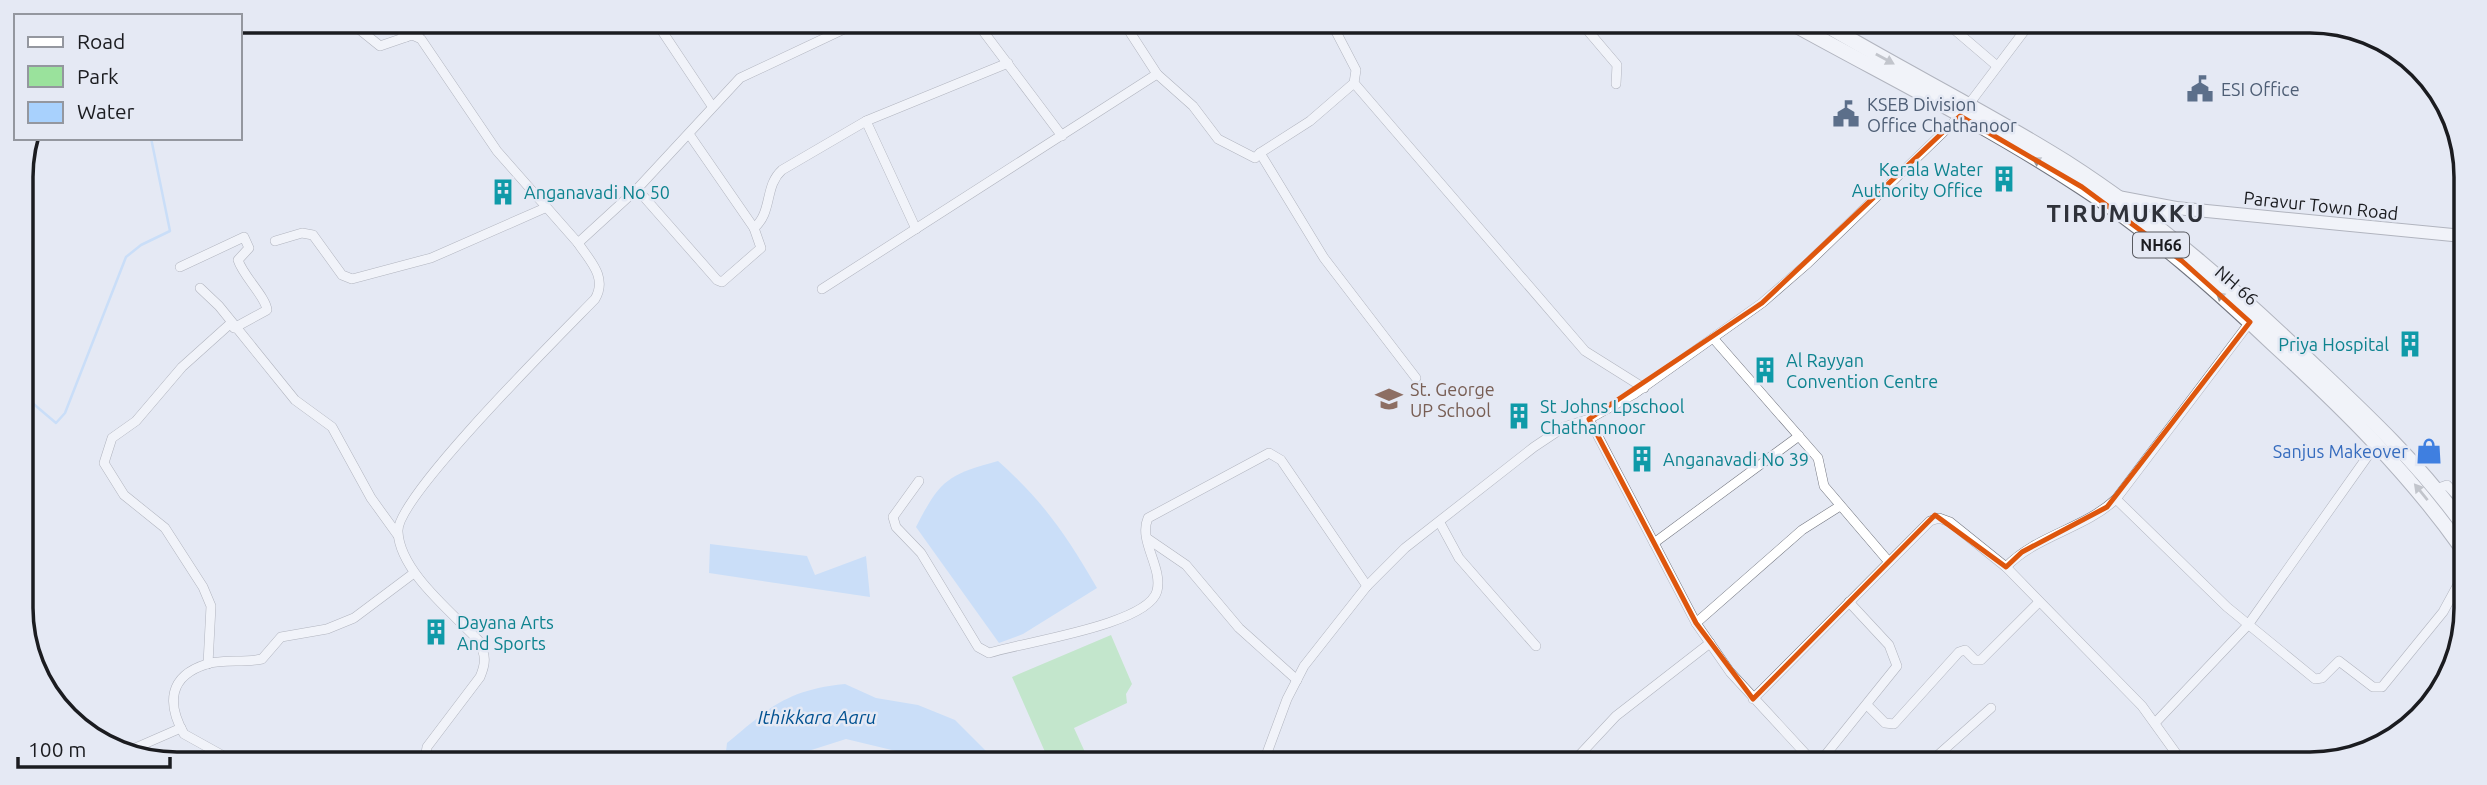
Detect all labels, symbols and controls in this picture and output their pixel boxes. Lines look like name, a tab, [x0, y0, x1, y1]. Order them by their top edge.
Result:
legend	[14, 14, 242, 140]
text: Road	[77, 29, 125, 53]
one-way arrow	[1876, 53, 1895, 65]
text: Park	[77, 64, 119, 88]
public building icon: ESI Office	[2185, 74, 2215, 104]
place label: ESI Office	[2221, 79, 2300, 99]
place label: KSEB Division Office Chathanoor	[1867, 94, 2017, 135]
text: Water	[77, 99, 135, 123]
public building icon: KSEB Division Office Chathanoor	[1831, 99, 1861, 129]
one-way arrow	[2032, 157, 2051, 170]
place label: Kerala Water Authority Office	[1852, 159, 1983, 200]
building icon: Kerala Water Authority Office	[1989, 164, 2019, 194]
building icon: Anganavadi No 50	[488, 177, 518, 207]
place label: Anganavadi No 50	[524, 182, 670, 202]
street label: Paravur Town Road	[2243, 187, 2399, 223]
district label: TIRUMUKKU	[2047, 200, 2205, 227]
road number: NH66	[2133, 232, 2189, 258]
street label: NH 66	[2212, 261, 2262, 309]
one-way arrow	[2215, 291, 2232, 307]
building icon: Priya Hospital	[2395, 329, 2425, 359]
place label: Priya Hospital	[2278, 334, 2389, 354]
place label: Al Rayyan Convention Centre	[1786, 350, 1938, 391]
building icon: Al Rayyan Convention Centre	[1750, 355, 1780, 385]
place label: St. George UP School	[1410, 379, 1495, 420]
school or university icon: St. George UP School	[1374, 384, 1404, 414]
place label: St Johns Lpschool Chathannoor	[1540, 396, 1685, 437]
building icon: St Johns Lpschool Chathannoor	[1504, 401, 1534, 431]
shop icon: Sanjus Makeover	[2414, 436, 2444, 466]
place label: Sanjus Makeover	[2273, 441, 2408, 461]
building icon: Anganavadi No 39	[1627, 444, 1657, 474]
place label: Anganavadi No 39	[1663, 449, 1809, 469]
one-way arrow	[2414, 483, 2429, 500]
place label: Dayana Arts And Sports	[457, 612, 554, 653]
building icon: Dayana Arts And Sports	[421, 617, 451, 647]
water label: Ithikkara Aaru	[758, 706, 876, 728]
scale bar	[18, 726, 170, 770]
text: 100 m	[28, 737, 86, 761]

